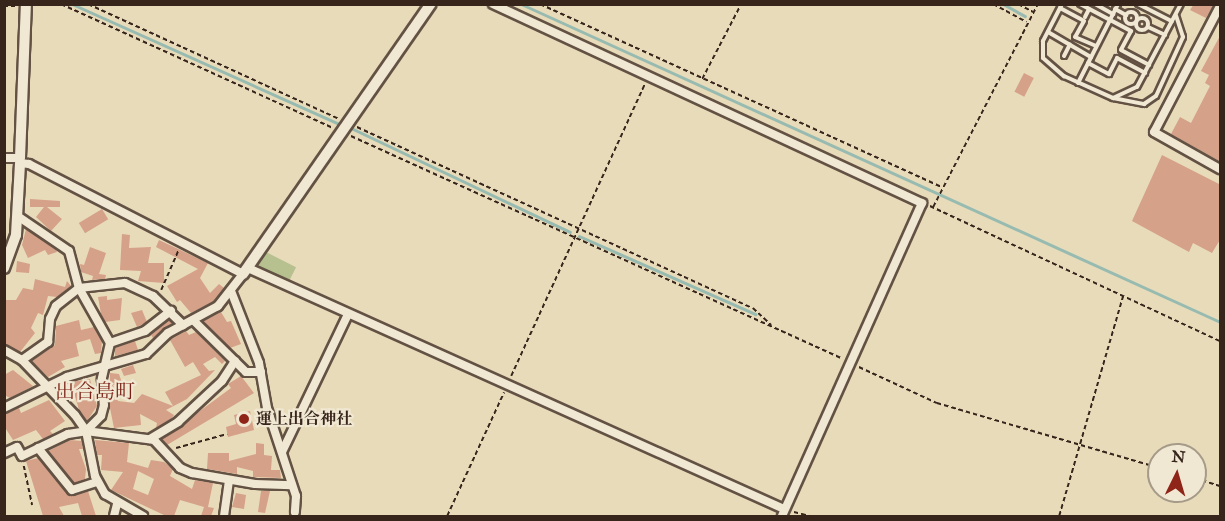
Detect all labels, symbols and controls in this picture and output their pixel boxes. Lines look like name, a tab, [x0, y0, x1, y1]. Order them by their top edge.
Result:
district label: 出合島町	[55, 379, 135, 403]
place label: 運上出合神社	[256, 409, 352, 429]
marker: 運上出合神社	[237, 412, 251, 426]
north arrow	[1147, 443, 1207, 503]
text: N	[1171, 447, 1186, 467]

